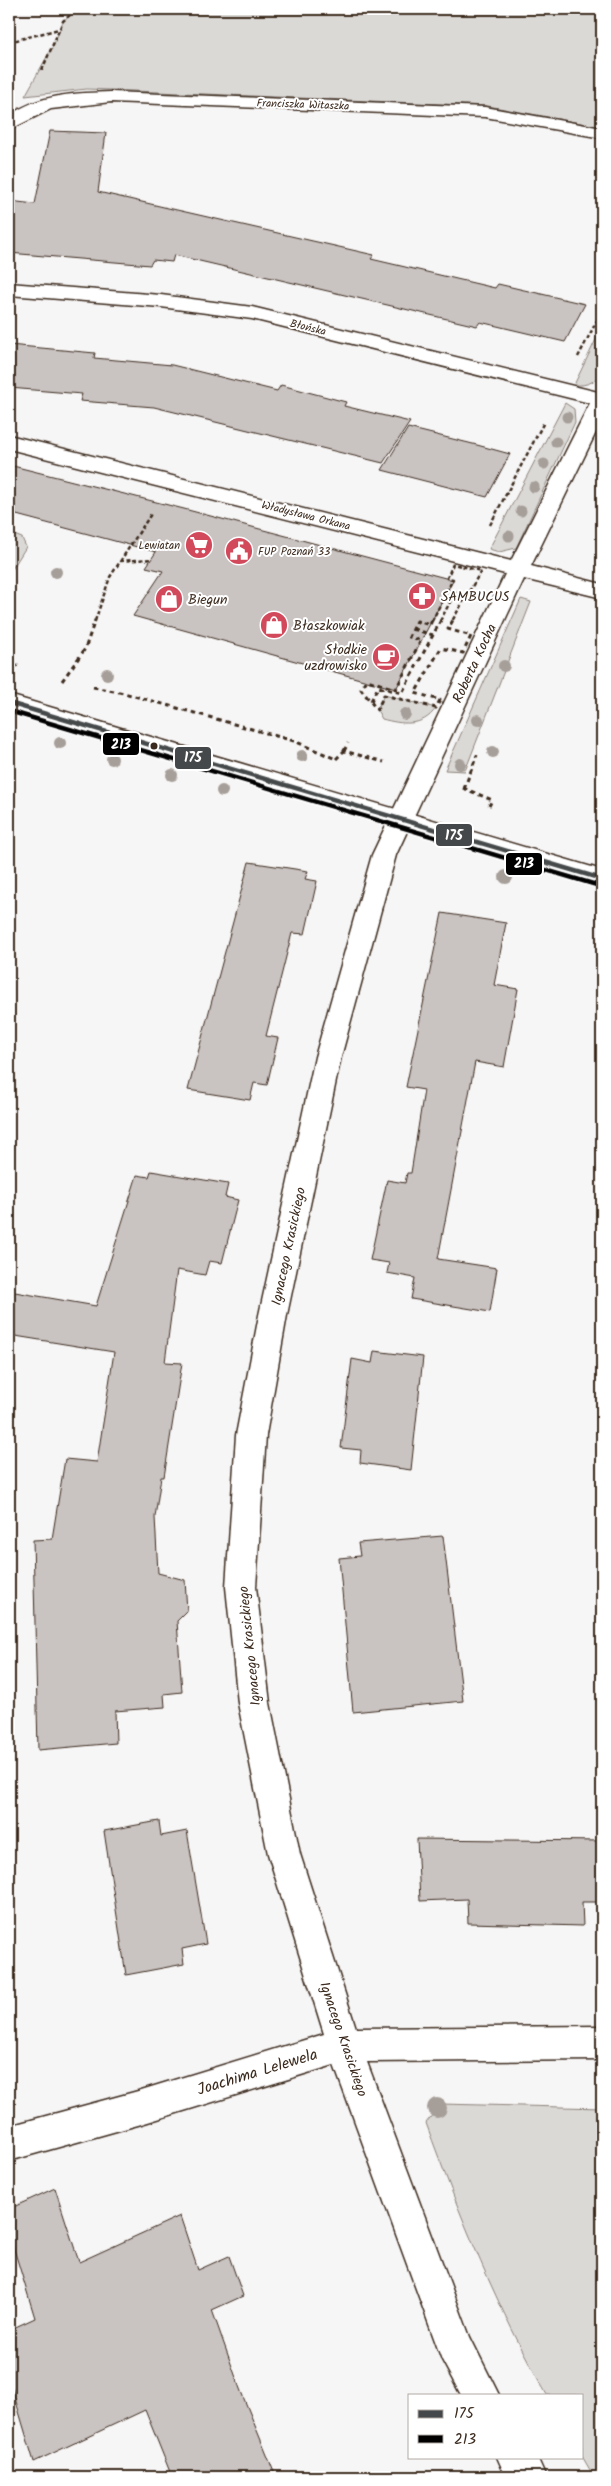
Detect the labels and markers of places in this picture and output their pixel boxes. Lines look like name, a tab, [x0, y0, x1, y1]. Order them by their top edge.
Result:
supermarket icon: Lewiatan	[184, 530, 214, 560]
public building icon: FUP Poznań 33	[224, 536, 254, 566]
place label: Lewiatan	[139, 537, 180, 555]
place label: FUP Poznań 33	[258, 543, 330, 561]
pharmacy icon: SAMBUCUS	[407, 581, 437, 611]
shop icon: Biegun	[154, 584, 184, 614]
place label: SAMBUCUS	[441, 586, 510, 608]
place label: Biegun	[188, 589, 227, 611]
shop icon: Błaszkowiak	[259, 610, 289, 640]
place label: Błaszkowiak	[293, 615, 365, 637]
place label: Słodkie uzdrowisko	[305, 639, 368, 677]
cafe icon: Słodkie uzdrowisko	[371, 642, 401, 672]
unlabelled marker	[149, 741, 159, 751]

